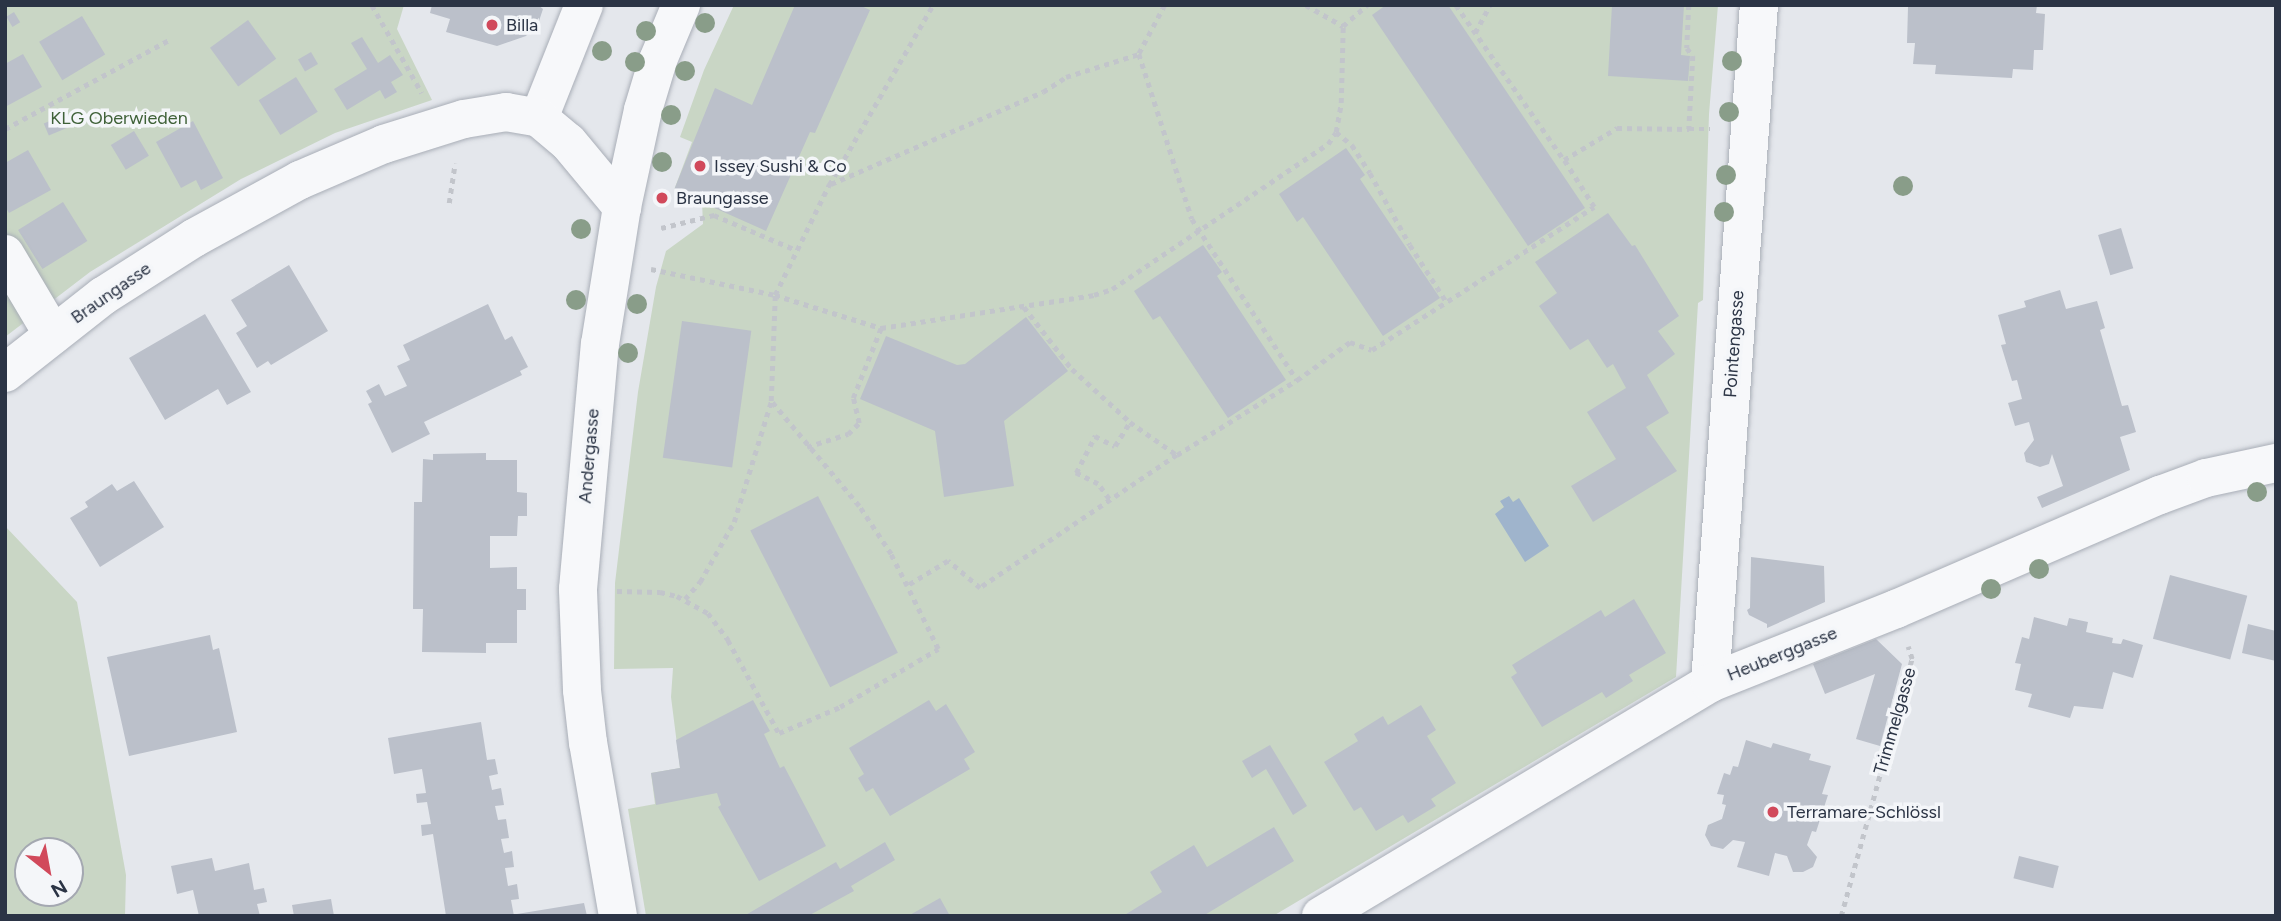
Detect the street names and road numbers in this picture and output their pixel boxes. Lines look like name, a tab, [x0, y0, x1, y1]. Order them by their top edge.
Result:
street label: Braungasse	[67, 258, 155, 328]
street label: Pointengasse	[1719, 289, 1749, 399]
street label: Andergasse	[574, 408, 604, 504]
street label: Heuberggasse	[1724, 622, 1840, 686]
street label: Trimmelgasse	[1869, 665, 1921, 777]

